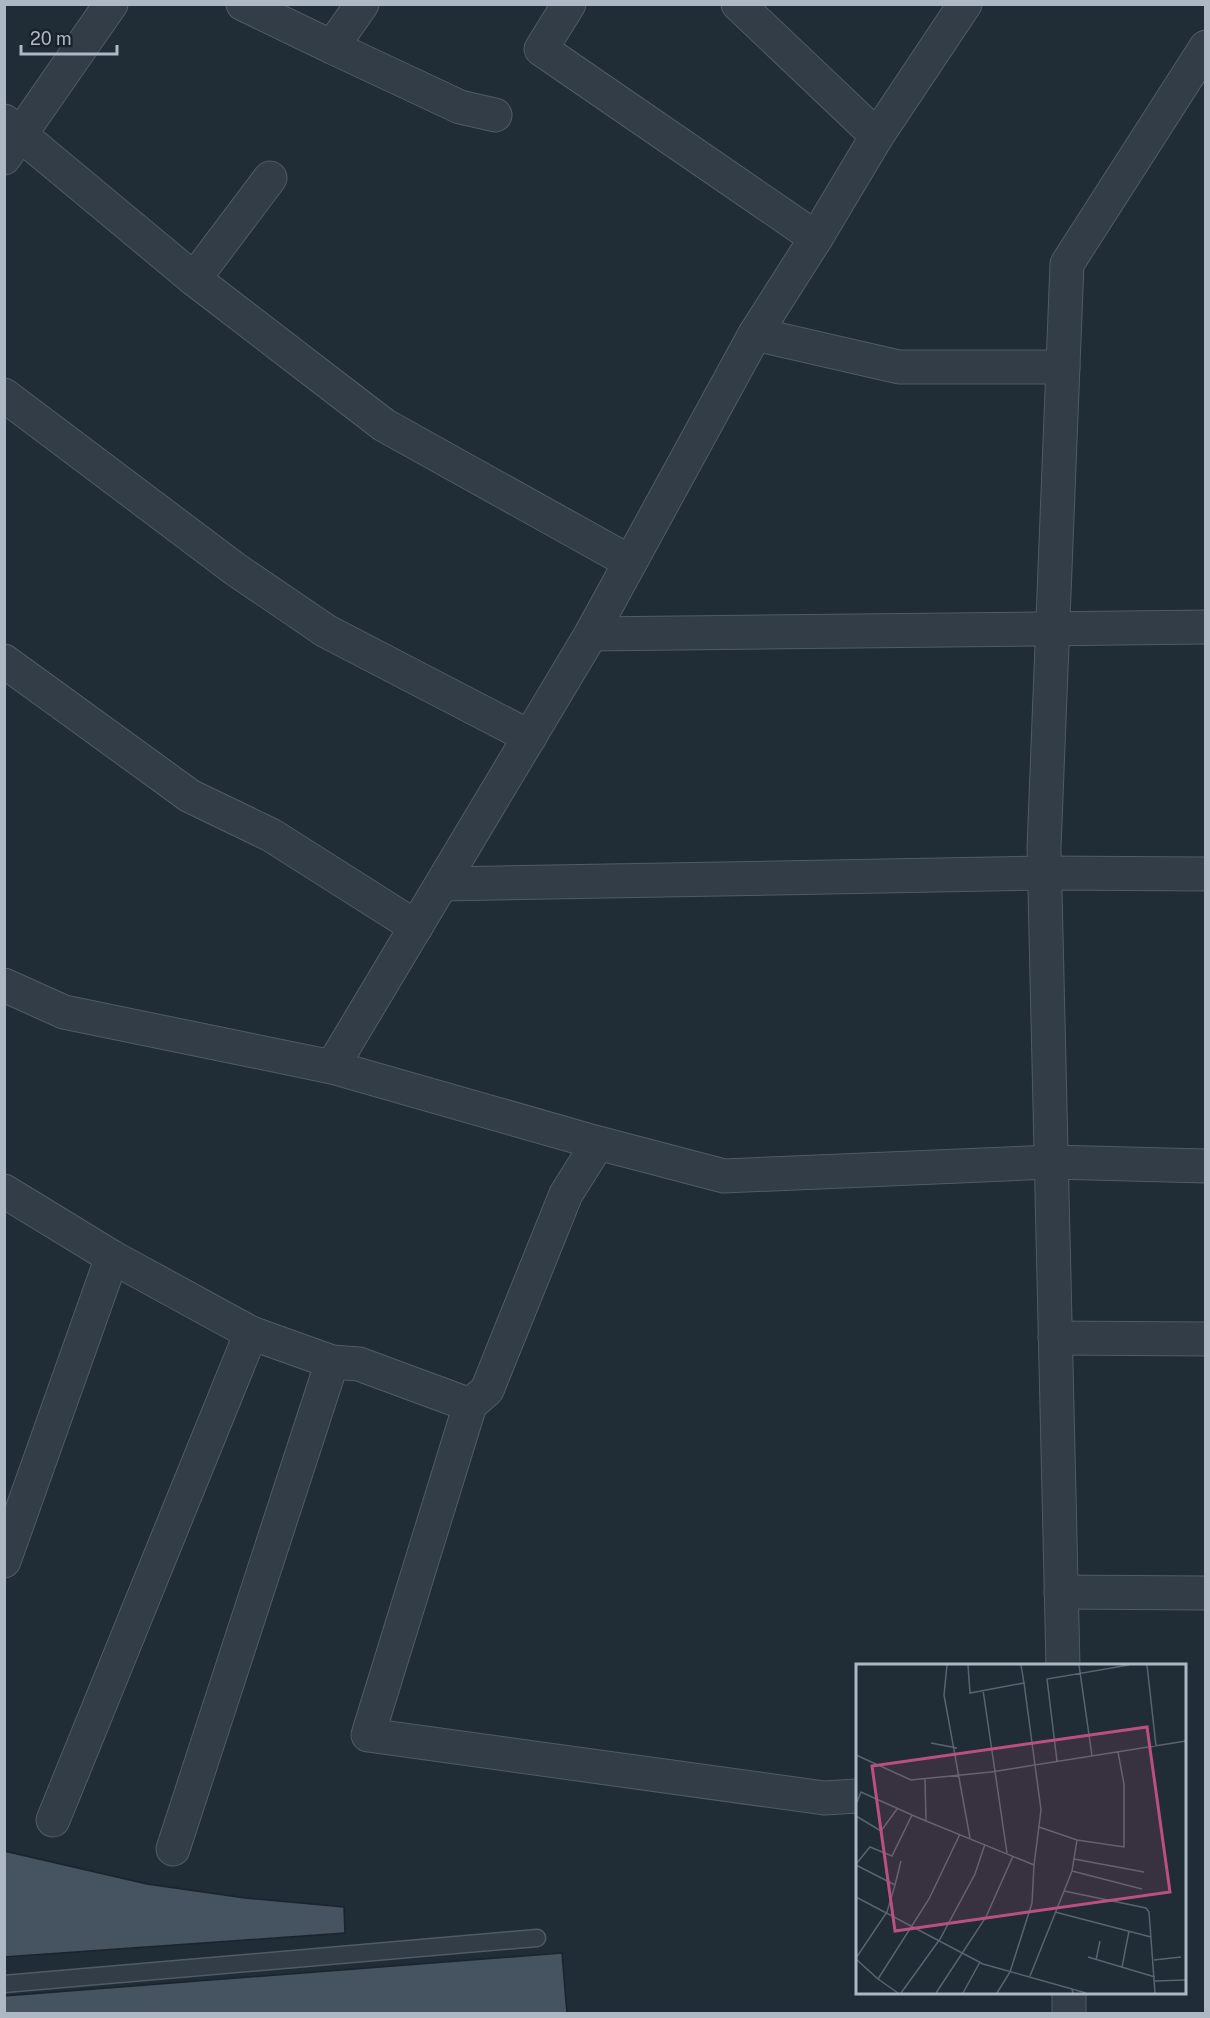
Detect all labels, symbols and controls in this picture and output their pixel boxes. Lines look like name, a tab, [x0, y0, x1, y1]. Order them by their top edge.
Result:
scale bar	[21, 18, 117, 56]
text: 20 m	[30, 28, 72, 49]
inset map	[856, 1664, 1186, 1994]

